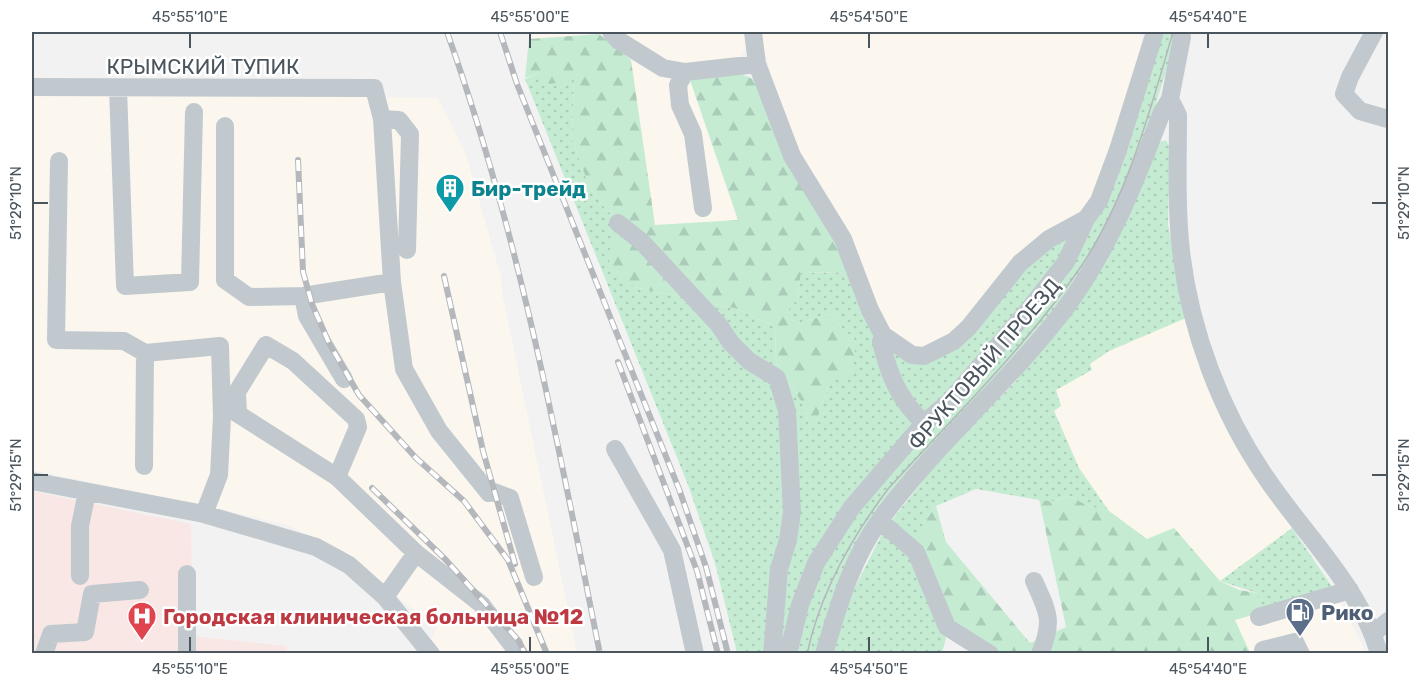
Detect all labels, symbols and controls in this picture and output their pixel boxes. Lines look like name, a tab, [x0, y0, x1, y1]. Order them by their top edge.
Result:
text: 45°55'10"E	[152, 8, 228, 26]
text: 45°55'00"E	[491, 8, 569, 26]
text: 45°54'50"E	[830, 8, 908, 26]
text: 45°54'40"E	[1169, 8, 1247, 26]
street label: КРЫМСКИЙ ТУПИК	[106, 54, 300, 79]
text: 51°29'10"N	[7, 166, 25, 240]
text: 51°29'10"N	[1395, 166, 1413, 240]
building icon: Бир-трейд	[434, 172, 466, 214]
place label: Бир-трейд	[471, 176, 586, 201]
street label: ФРУКТОВЫЙ ПРОЕЗД	[903, 273, 1065, 455]
text: 51°29'15"N	[7, 438, 25, 512]
text: 51°29'15"N	[1395, 438, 1413, 512]
fuel station icon: Рико	[1284, 596, 1316, 638]
hospital icon: Городская клиническая больница №12	[126, 600, 158, 642]
place label: Рико	[1321, 600, 1374, 625]
place label: Городская клиническая больница №12	[163, 604, 583, 629]
text: 45°55'10"E	[152, 660, 228, 678]
text: 45°55'00"E	[491, 660, 569, 678]
text: 45°54'50"E	[830, 660, 908, 678]
text: 45°54'40"E	[1169, 660, 1247, 678]

